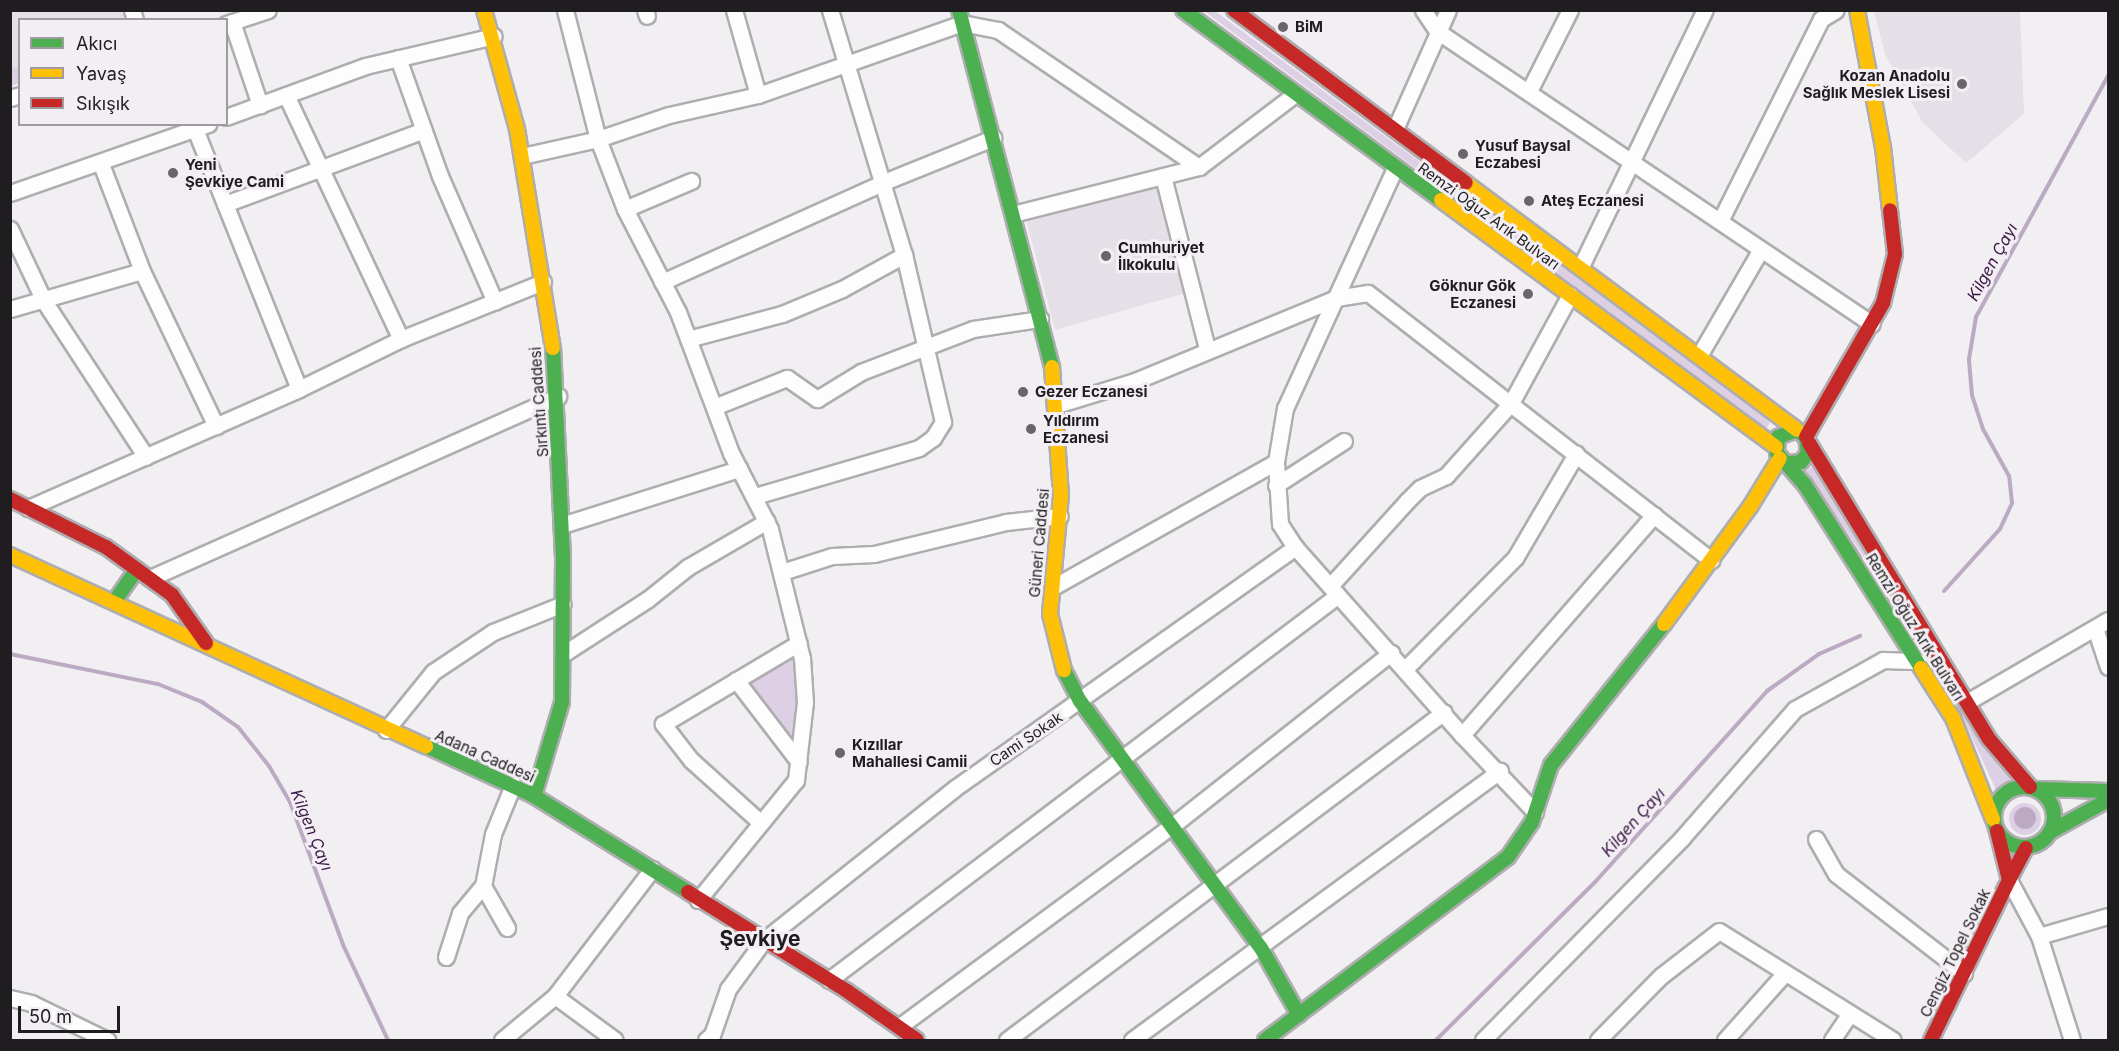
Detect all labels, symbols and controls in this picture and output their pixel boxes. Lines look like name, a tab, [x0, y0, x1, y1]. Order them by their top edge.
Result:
legend	[18, 18, 228, 126]
place label: BiM	[1295, 18, 1323, 36]
marker: BiM	[1276, 20, 1290, 34]
text: Akıcı	[76, 33, 117, 54]
text: Yavaş	[76, 63, 126, 84]
place label: Kozan Anadolu Sağlık Meslek Lisesi	[1803, 66, 1950, 101]
marker: Kozan Anadolu Sağlık Meslek Lisesi	[1955, 77, 1969, 91]
text: Sıkışık	[76, 93, 130, 114]
place label: Yusuf Baysal Eczabesi	[1475, 136, 1571, 171]
marker: Yusuf Baysal Eczabesi	[1456, 147, 1470, 161]
place label: Yeni Şevkiye Cami	[185, 155, 284, 190]
street label: Remzi Oğuz Arık Bulvarı	[1415, 159, 1563, 273]
marker: Yeni Şevkiye Cami	[166, 166, 180, 180]
place label: Ateş Eczanesi	[1541, 192, 1644, 210]
marker: Ateş Eczanesi	[1522, 194, 1536, 208]
water label: Kilgen Çayı	[1963, 220, 2021, 304]
place label: Cumhuriyet İlkokulu	[1118, 238, 1204, 273]
marker: Cumhuriyet İlkokulu	[1099, 249, 1113, 263]
place label: Göknur Gök Eczanesi	[1429, 276, 1516, 311]
marker: Göknur Gök Eczanesi	[1521, 287, 1535, 301]
street label: Sırkıntı Caddesi	[526, 346, 552, 458]
place label: Gezer Eczanesi	[1035, 383, 1147, 401]
marker: Gezer Eczanesi	[1016, 385, 1030, 399]
place label: Yıldırım Eczanesi	[1043, 411, 1109, 446]
marker: Yıldırım Eczanesi	[1024, 422, 1038, 436]
street label: Güneri Caddesi	[1025, 488, 1053, 598]
street label: Remzi Oğuz Arık Bulvarı	[1862, 550, 1968, 704]
street label: Cami Sokak	[986, 708, 1066, 770]
street label: Adana Caddesi	[432, 726, 538, 786]
place label: Kızıllar Mahallesi Camii	[852, 735, 967, 770]
marker: Kızıllar Mahallesi Camii	[833, 746, 847, 760]
water label: Kilgen Çayı	[1597, 784, 1669, 860]
water label: Kilgen Çayı	[287, 787, 337, 873]
street label: Cengiz Topel Sokak	[1916, 886, 1994, 1020]
district label: Şevkiye	[719, 926, 801, 952]
scale bar	[21, 994, 123, 1032]
text: 50 m	[29, 1006, 72, 1027]

